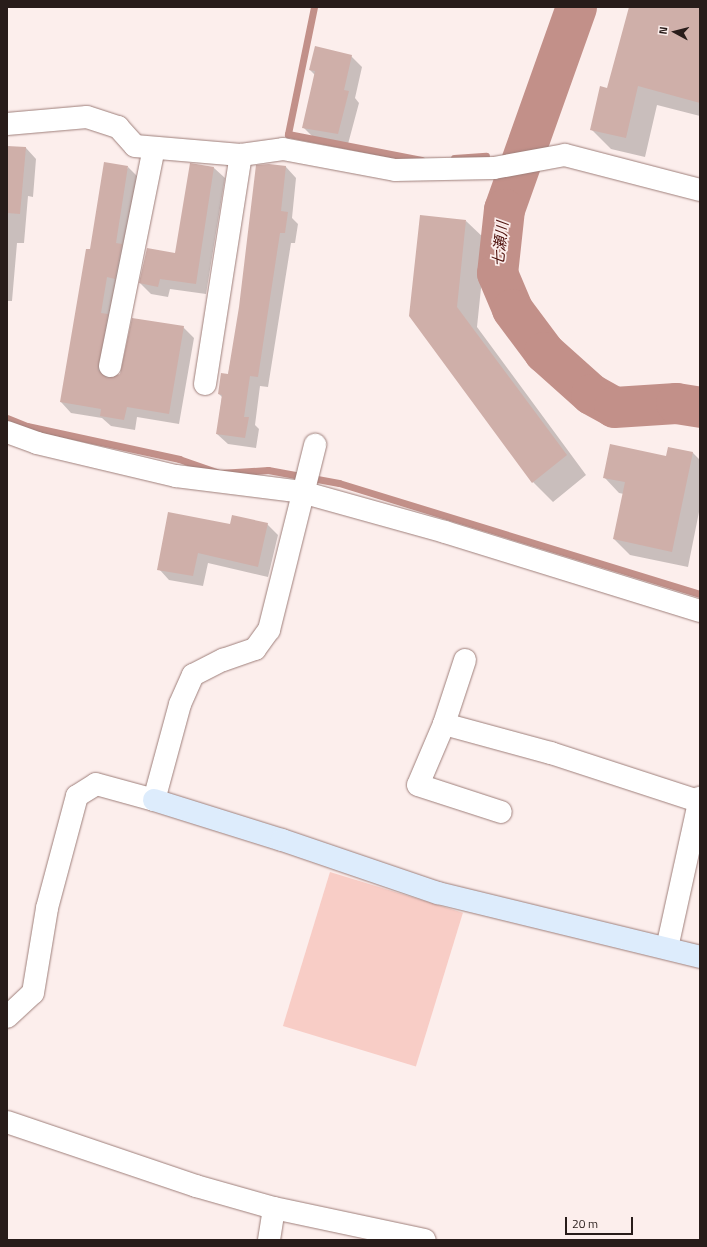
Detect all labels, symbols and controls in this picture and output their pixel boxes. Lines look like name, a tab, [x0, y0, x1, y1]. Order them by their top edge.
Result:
north arrow	[655, 12, 695, 52]
text: N	[655, 26, 671, 35]
water label: 七瀬川	[489, 221, 511, 267]
scale bar	[567, 1209, 635, 1235]
text: 20 m	[572, 1214, 598, 1233]

